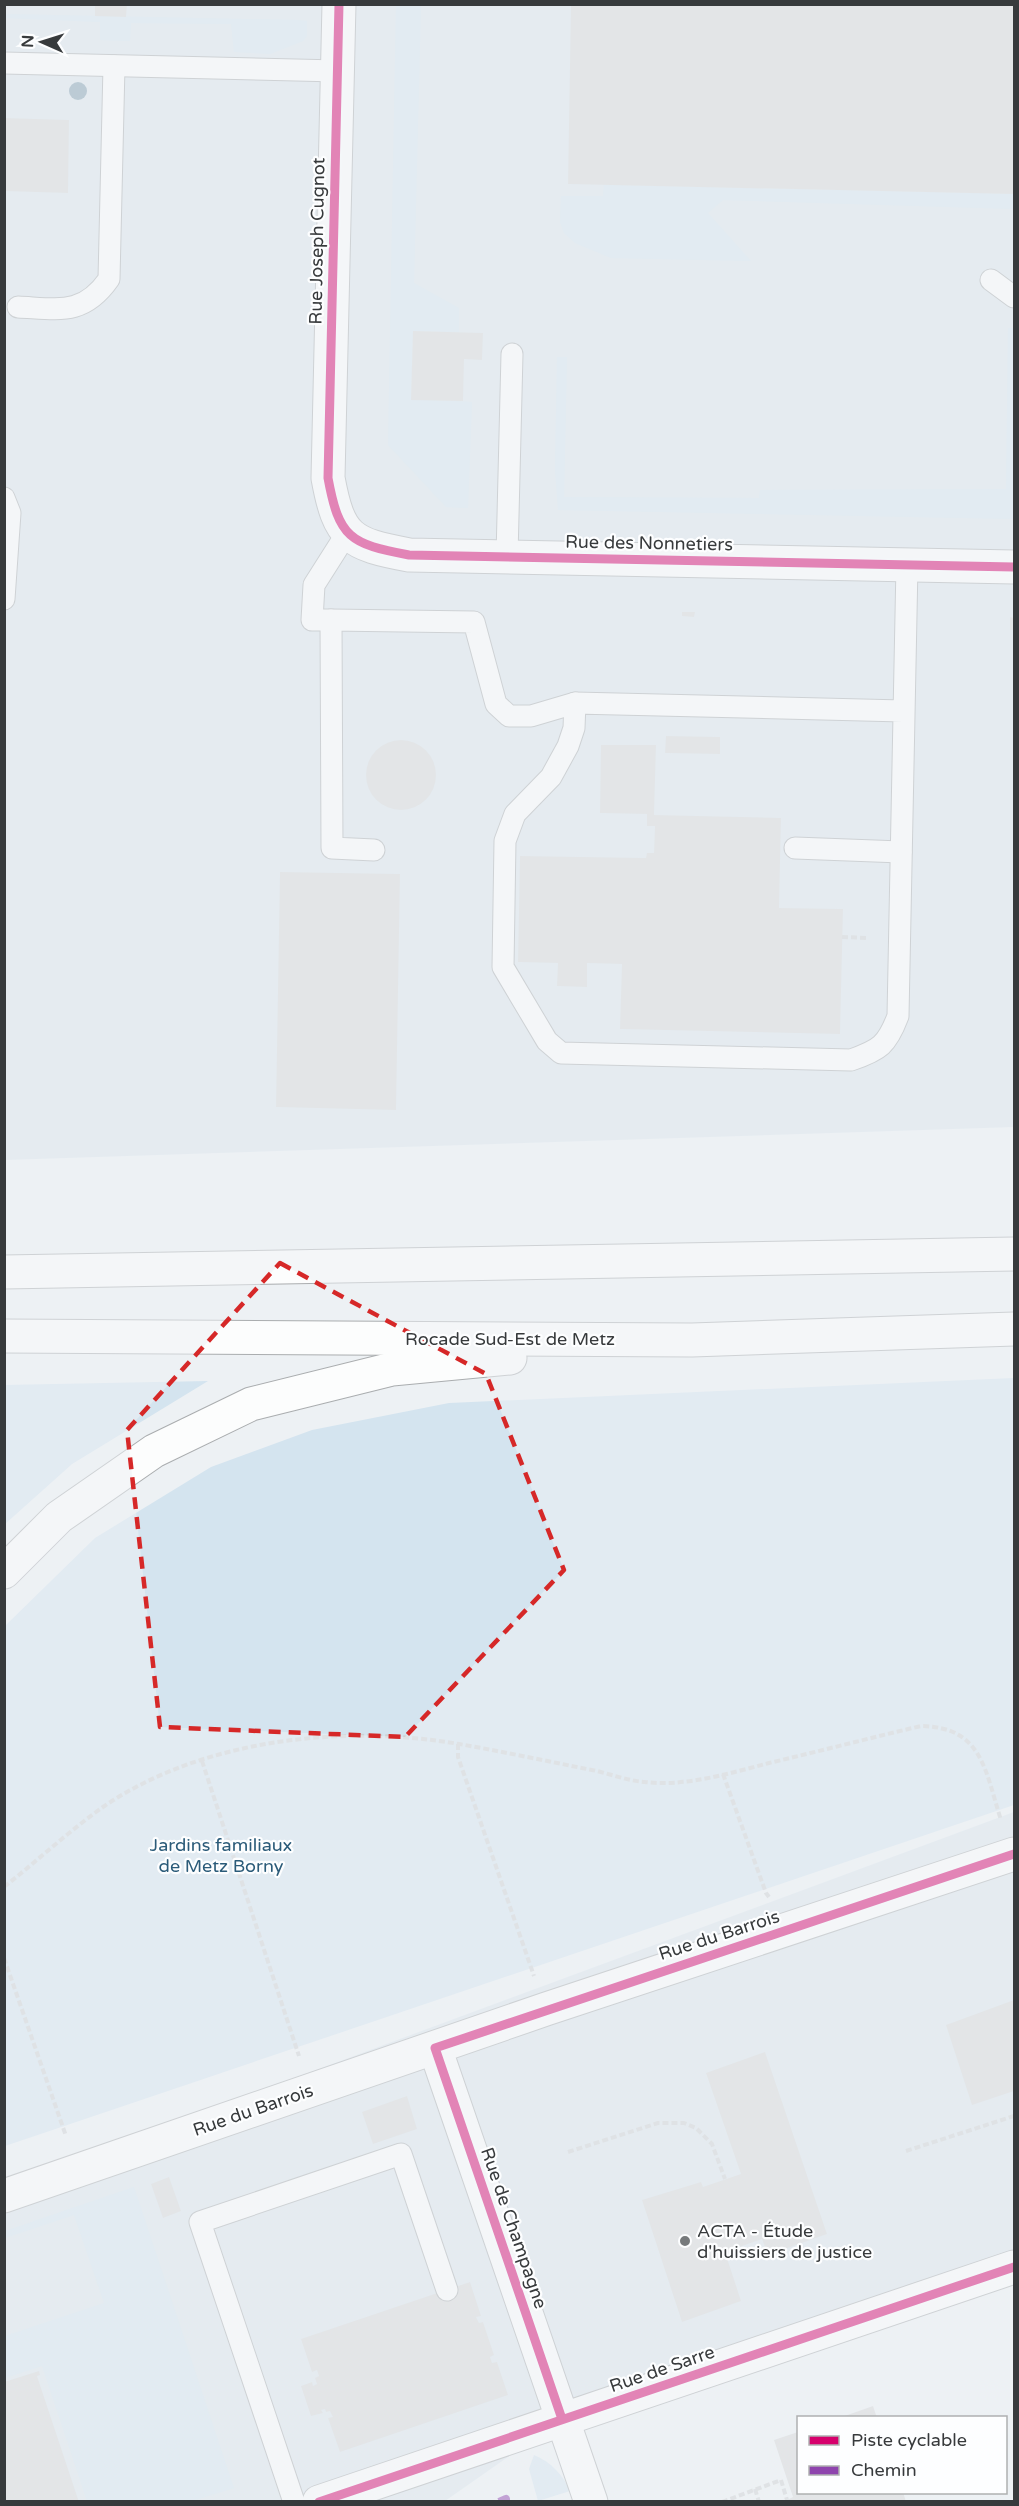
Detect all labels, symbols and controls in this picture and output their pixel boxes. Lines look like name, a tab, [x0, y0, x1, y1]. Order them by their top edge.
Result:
north arrow	[12, 12, 72, 72]
text: N	[18, 34, 38, 48]
street label: Rue Joseph Cugnot	[305, 157, 329, 325]
street label: Rue des Nonnetiers	[565, 531, 733, 555]
street label: Rocade Sud-Est de Metz	[405, 1328, 615, 1350]
park label: Jardins familiaux de Metz Borny	[150, 1834, 292, 1877]
street label: Rue du Barrois	[656, 1905, 782, 1965]
street label: Rue du Barrois	[190, 2079, 316, 2141]
street label: Rue de Champagne	[476, 2145, 552, 2311]
place label: ACTA - Étude d'huissiers de justice	[697, 2220, 872, 2263]
marker: ACTA - Étude d'huissiers de justice	[678, 2234, 692, 2248]
street label: Rue de Sarre	[607, 2341, 717, 2397]
legend	[797, 2416, 1007, 2494]
text: Piste cyclable	[851, 2429, 967, 2451]
text: Chemin	[851, 2459, 917, 2481]

